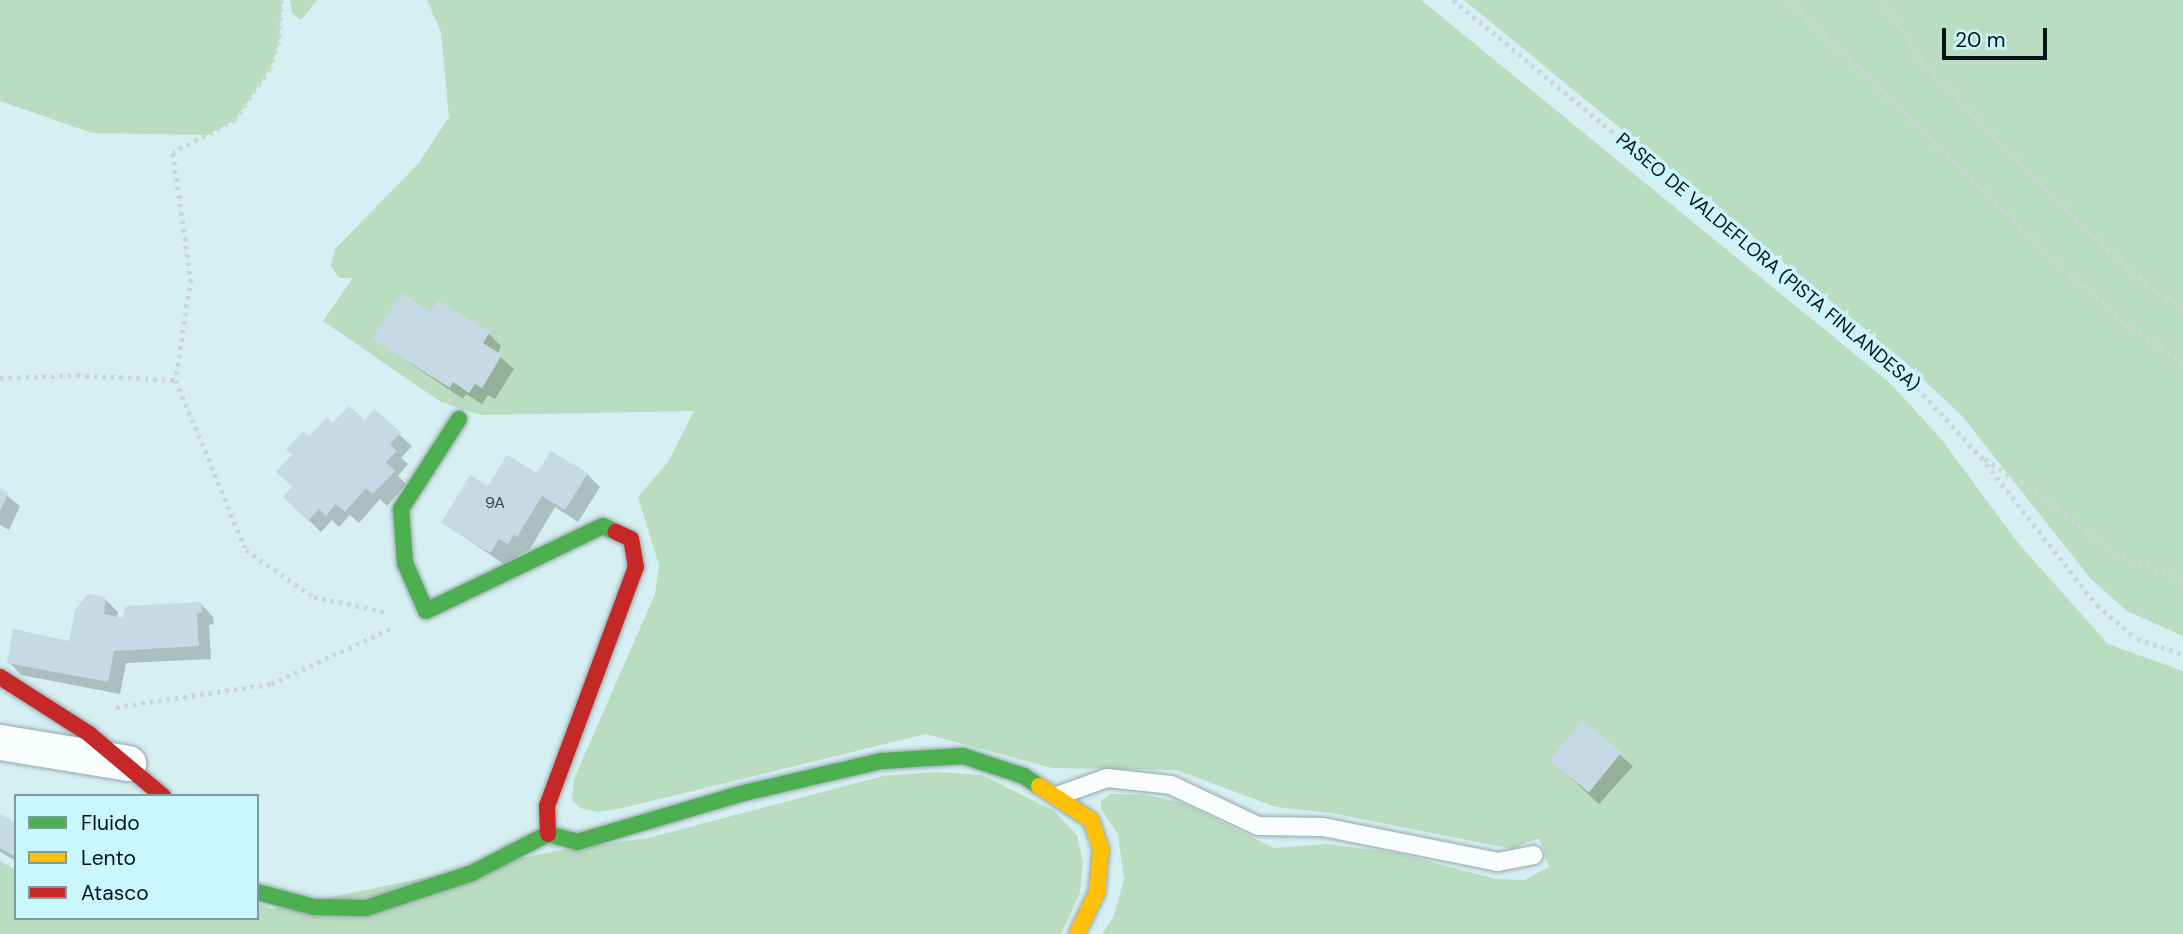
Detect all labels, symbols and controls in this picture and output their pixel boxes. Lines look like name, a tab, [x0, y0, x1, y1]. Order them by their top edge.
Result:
scale bar	[1945, 14, 2050, 58]
text: 20 m	[1955, 26, 2006, 54]
street label: PASEO DE VALDEFLORA (PISTA FINLANDESA)	[1611, 128, 1925, 396]
house number: 9A	[485, 493, 505, 513]
legend	[14, 794, 259, 920]
text: Fluido	[81, 809, 140, 837]
text: Lento	[81, 844, 136, 872]
text: Atasco	[81, 879, 149, 907]

